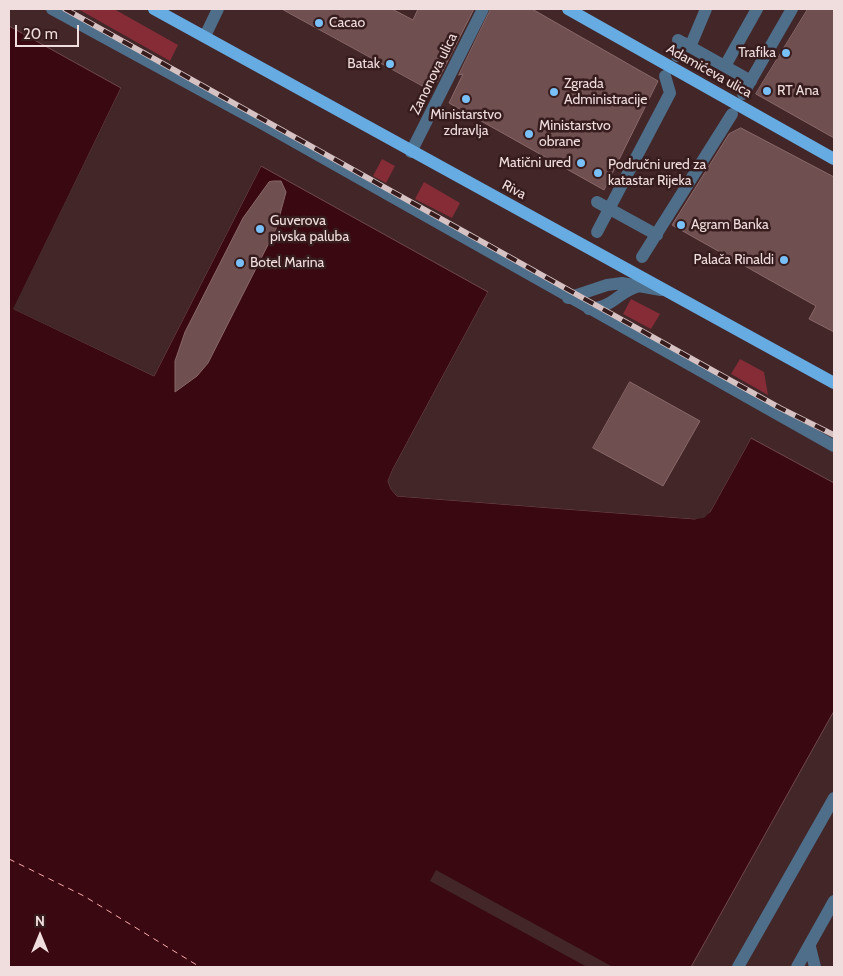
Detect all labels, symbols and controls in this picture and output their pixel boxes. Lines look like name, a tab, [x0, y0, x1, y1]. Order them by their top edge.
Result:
scale bar	[18, 15, 81, 47]
place label: Cacao	[329, 15, 365, 31]
marker: Cacao	[313, 17, 325, 29]
text: 20 m	[23, 25, 58, 43]
street label: Zanonova ulica	[407, 31, 461, 117]
street label: Adamićeva ulica	[663, 41, 755, 101]
place label: Trafika	[738, 45, 776, 61]
marker: Trafika	[780, 47, 792, 59]
place label: Batak	[347, 56, 380, 72]
marker: Batak	[384, 58, 396, 70]
place label: Zgrada Administracije	[564, 76, 647, 108]
place label: RT Ana	[777, 83, 819, 99]
marker: RT Ana	[761, 85, 773, 97]
marker: Zgrada Administracije	[548, 86, 560, 98]
marker: Ministarstvo zdravlja	[460, 93, 472, 105]
place label: Ministarstvo zdravlja	[430, 107, 502, 140]
place label: Ministarstvo obrane	[539, 118, 611, 150]
marker: Ministarstvo obrane	[523, 128, 535, 140]
place label: Matični ured	[499, 155, 571, 171]
marker: Matični ured	[575, 157, 587, 169]
place label: Područni ured za katastar Rijeka	[608, 157, 706, 190]
marker: Područni ured za katastar Rijeka	[592, 167, 604, 179]
street label: Riva	[499, 177, 529, 203]
place label: Guverova pivska paluba	[270, 213, 349, 246]
place label: Agram Banka	[691, 217, 769, 233]
marker: Agram Banka	[675, 219, 687, 231]
marker: Guverova pivska paluba	[254, 223, 266, 235]
place label: Palača Rinaldi	[693, 252, 774, 268]
marker: Palača Rinaldi	[778, 254, 790, 266]
place label: Botel Marina	[250, 255, 324, 271]
marker: Botel Marina	[234, 257, 246, 269]
north arrow	[15, 911, 65, 961]
text: N	[35, 912, 45, 930]

